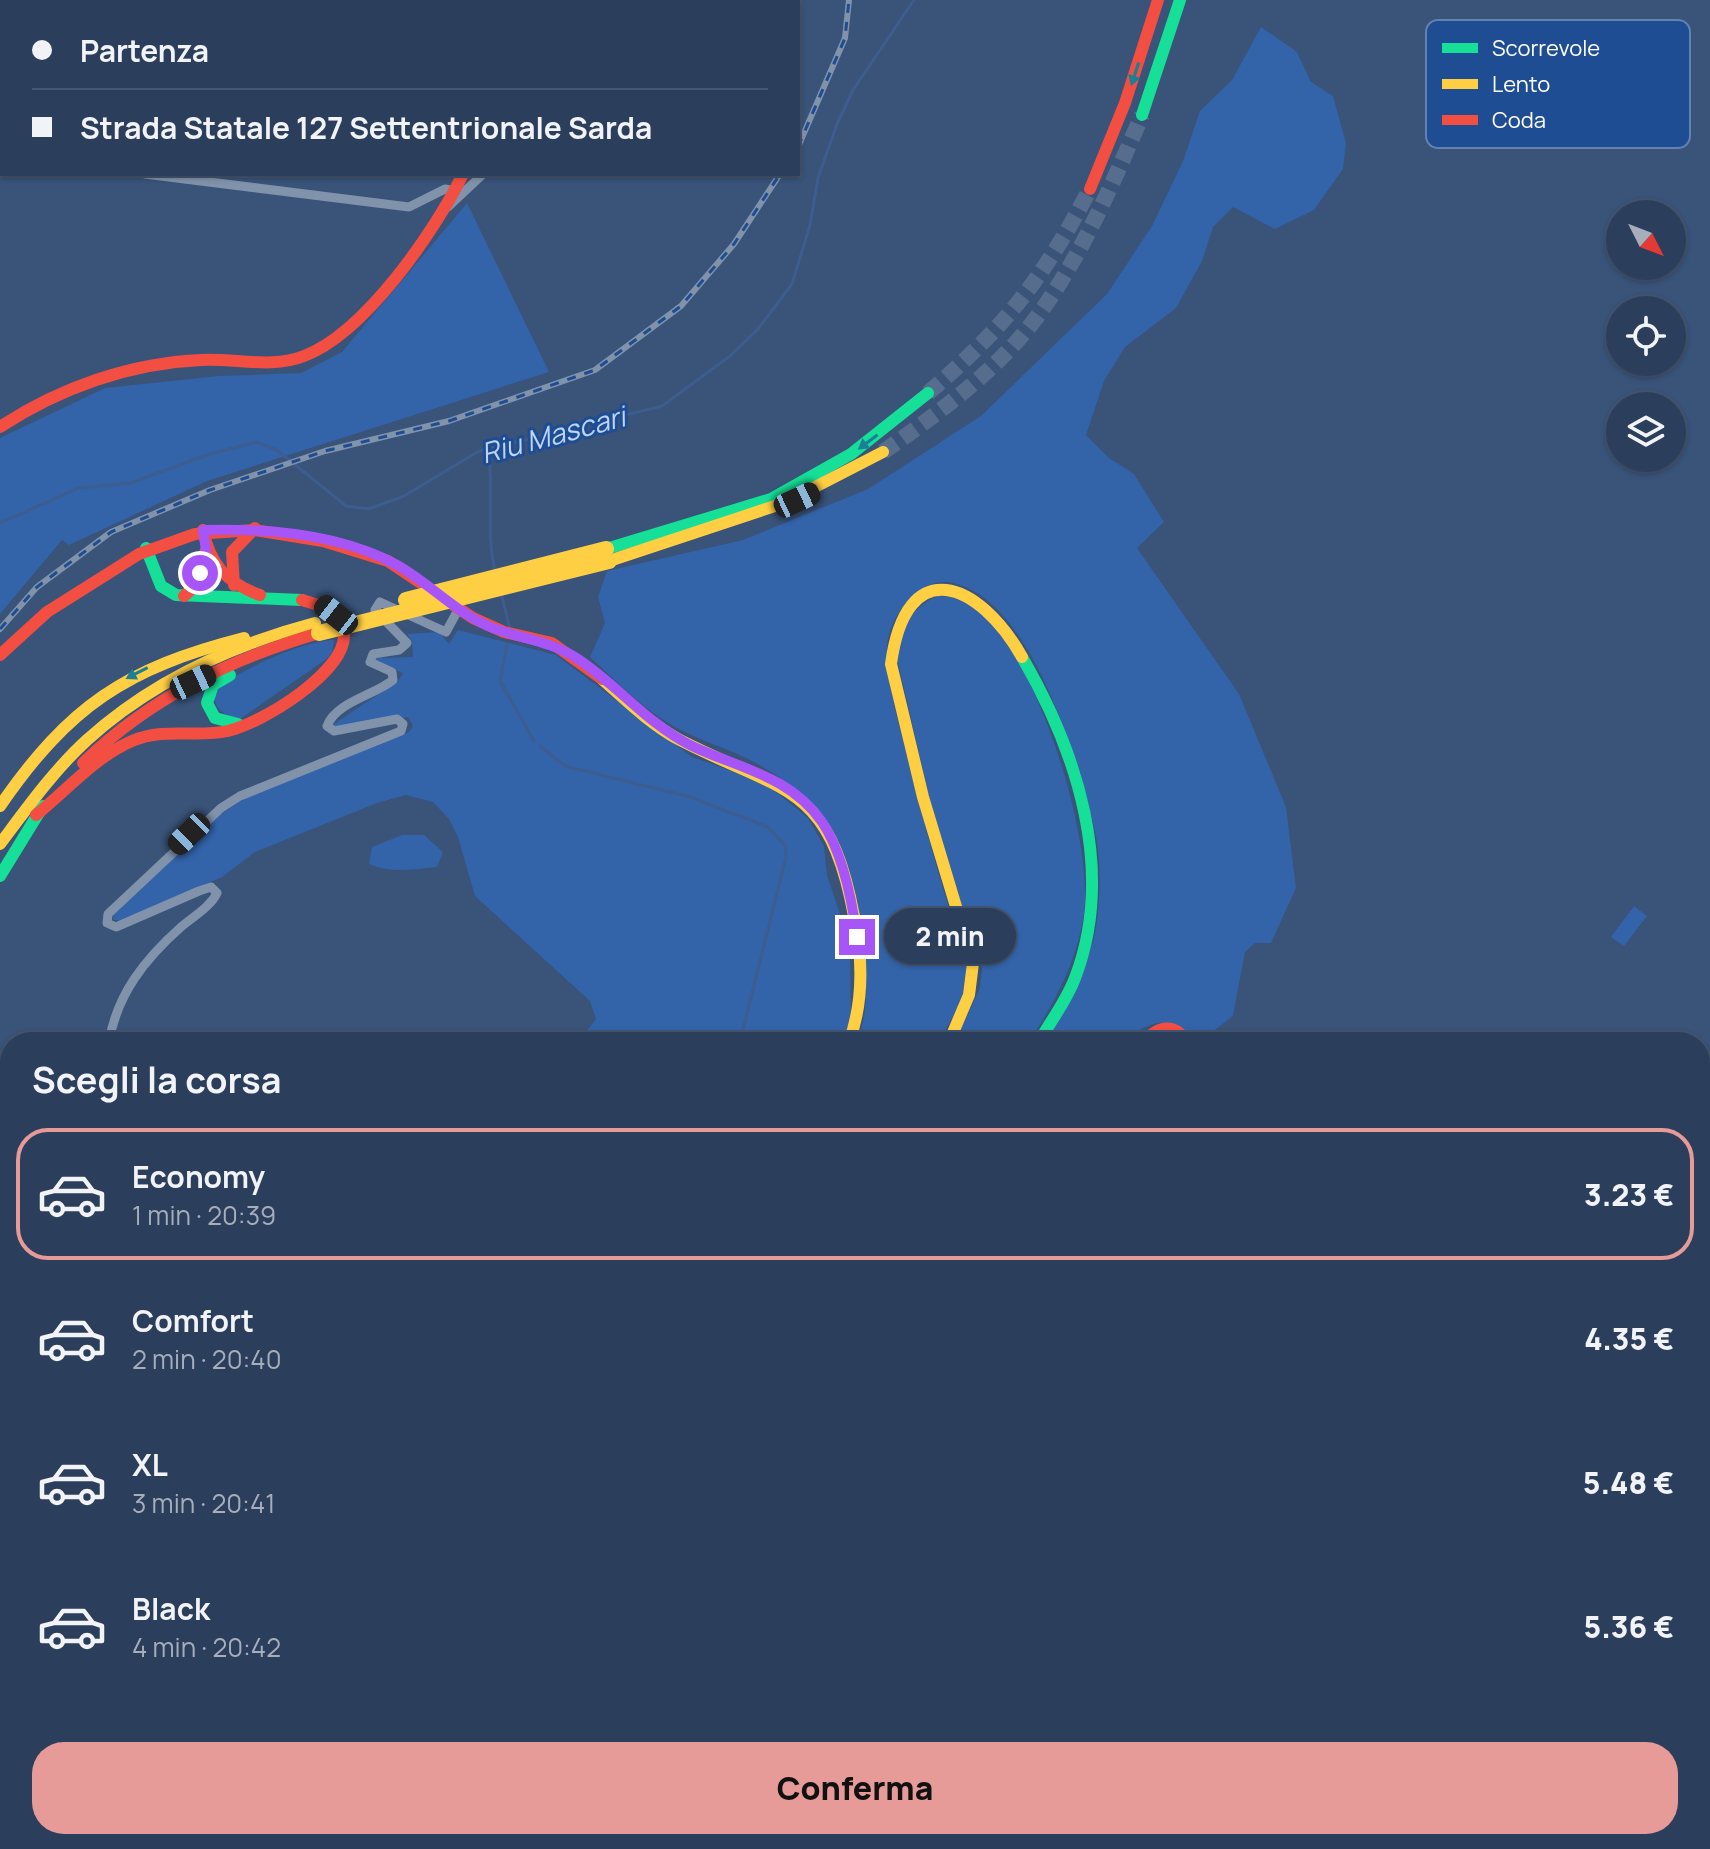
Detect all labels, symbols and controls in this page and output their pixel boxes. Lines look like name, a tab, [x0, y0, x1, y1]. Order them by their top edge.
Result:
legend	[1426, 20, 1690, 148]
text: Partenza	[80, 30, 209, 71]
text: Scorrevole	[1492, 33, 1600, 63]
one-way arrow	[1128, 63, 1140, 87]
text: Lento	[1492, 69, 1550, 99]
text: Coda	[1492, 105, 1546, 135]
text: Strada Statale 127 Settentrionale Sarda	[80, 107, 652, 148]
north arrow	[1606, 200, 1686, 280]
map controls	[1606, 200, 1686, 472]
button: locate	[1606, 296, 1686, 376]
button: layers	[1606, 392, 1686, 472]
water label: Riu Mascari	[476, 396, 632, 472]
one-way arrow	[857, 433, 878, 449]
car	[770, 479, 824, 521]
route start	[182, 555, 218, 591]
car	[310, 591, 362, 639]
car	[166, 661, 220, 703]
one-way arrow	[126, 666, 149, 680]
car	[163, 809, 215, 859]
callout: 2 min	[885, 909, 1017, 965]
text: 2 min	[916, 918, 984, 954]
route end	[839, 919, 875, 955]
text: Scegli la corsa	[32, 1055, 281, 1104]
text: Economy	[132, 1156, 265, 1197]
icon: car	[36, 1158, 108, 1230]
text: 3.23 €	[1584, 1174, 1674, 1215]
text: 1 min · 20:39	[132, 1197, 276, 1233]
text: Comfort	[132, 1300, 254, 1341]
icon: car	[36, 1302, 108, 1374]
text: 4.35 €	[1584, 1318, 1674, 1359]
text: 2 min · 20:40	[132, 1341, 282, 1377]
text: XL	[132, 1444, 168, 1485]
icon: car	[36, 1446, 108, 1518]
text: 5.48 €	[1583, 1462, 1674, 1503]
text: 3 min · 20:41	[132, 1485, 275, 1521]
text: Black	[132, 1588, 210, 1629]
icon: car	[36, 1590, 108, 1662]
text: 5.36 €	[1584, 1606, 1674, 1647]
text: 4 min · 20:42	[132, 1629, 281, 1665]
button: Conferma	[32, 1742, 1678, 1834]

